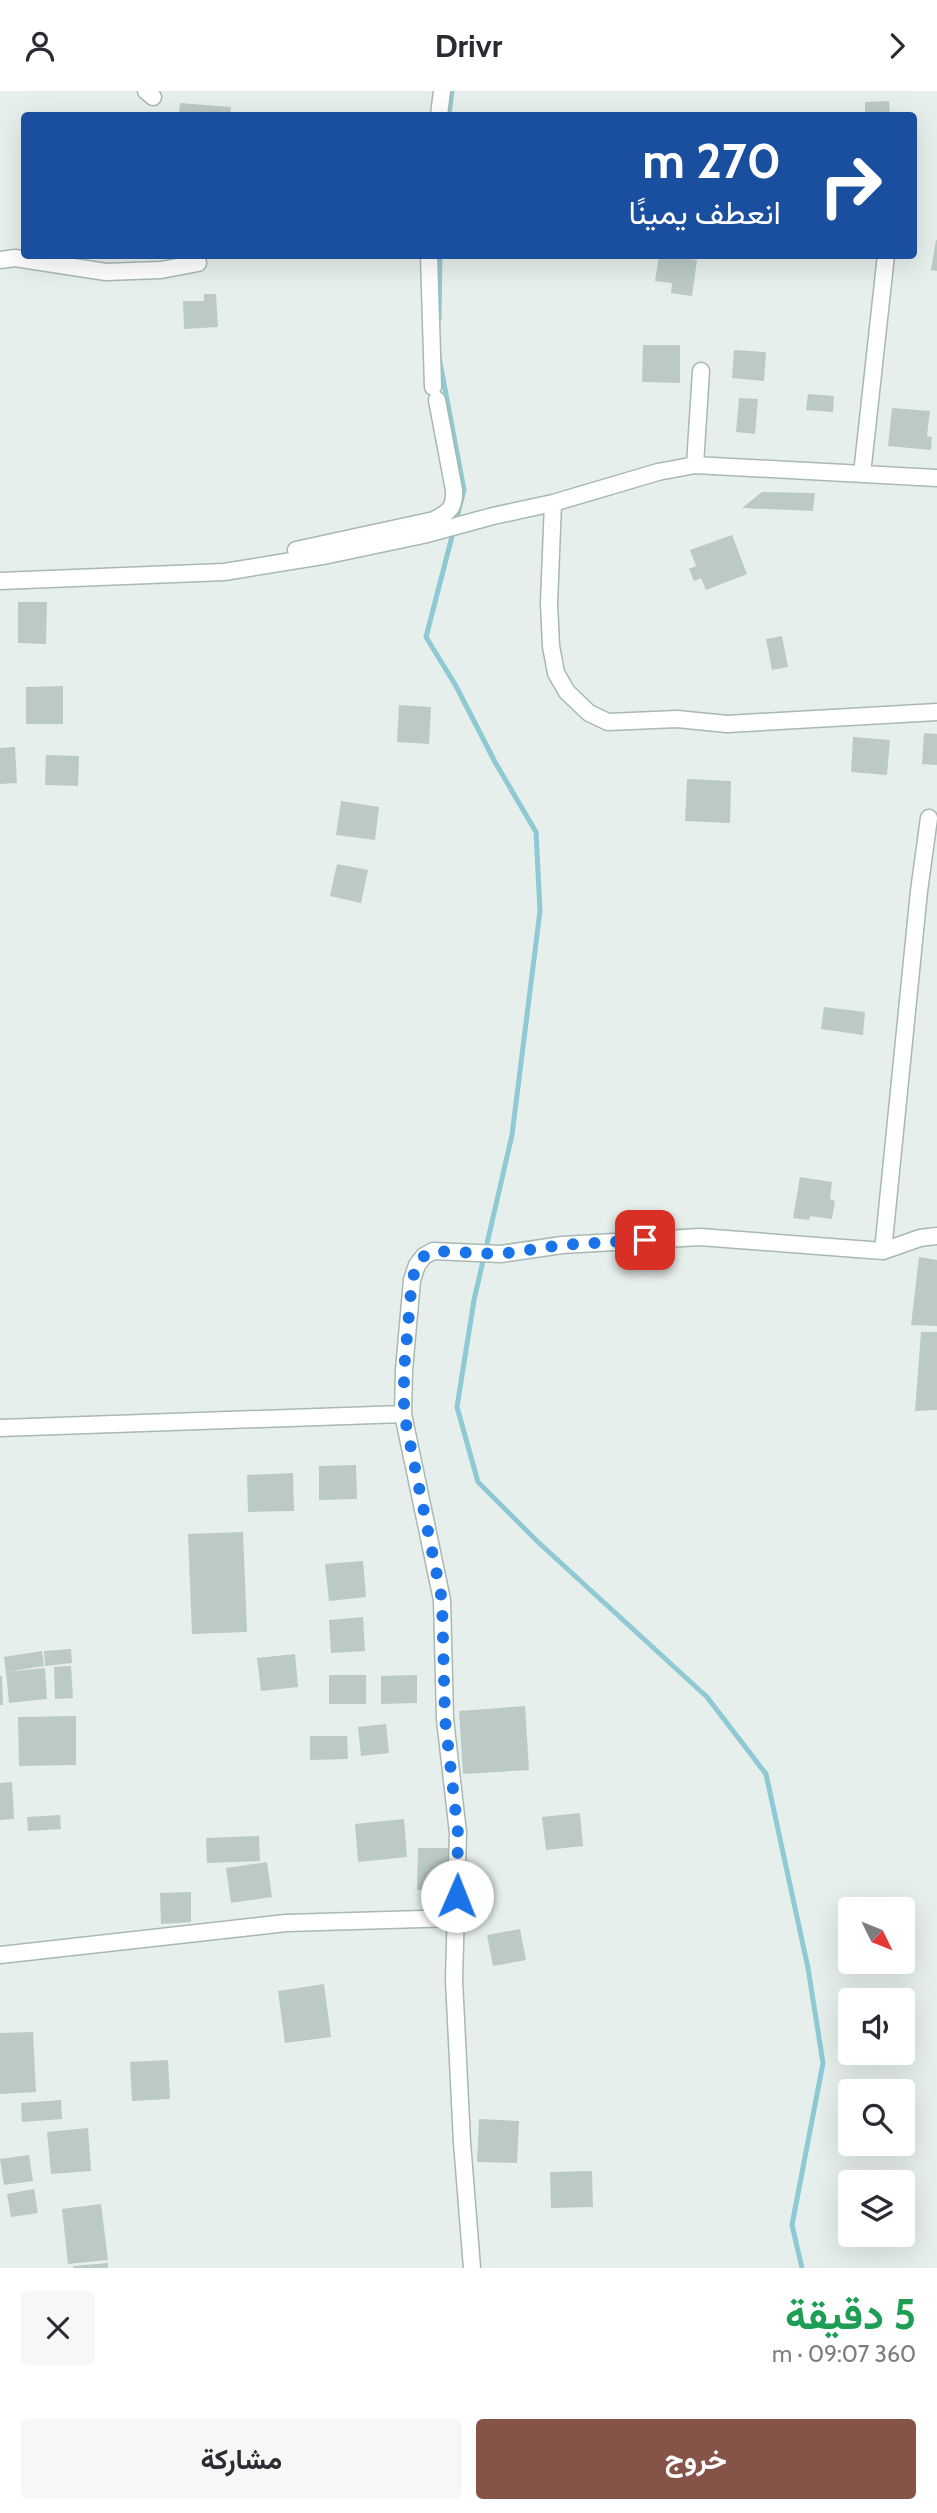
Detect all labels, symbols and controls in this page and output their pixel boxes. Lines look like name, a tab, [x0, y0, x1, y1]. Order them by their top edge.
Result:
text: Drivr	[435, 26, 502, 65]
icon: person	[21, 27, 59, 65]
icon: forward	[878, 27, 916, 65]
text: 270 m	[642, 131, 781, 190]
icon: right	[805, 140, 896, 231]
text: انعطف يمينًا	[629, 193, 781, 232]
pin	[615, 1210, 675, 1270]
icon: arrive	[626, 1221, 664, 1259]
position arrow	[420, 1859, 494, 1933]
north arrow	[838, 1897, 915, 1974]
map controls	[838, 1897, 915, 2247]
button: sound	[838, 1988, 915, 2065]
button: search	[838, 2079, 915, 2156]
button: layers	[838, 2170, 915, 2247]
text: 5 دقيقة	[785, 2288, 916, 2340]
button: close	[21, 2291, 95, 2365]
text: 360 m · 09:07	[772, 2340, 916, 2368]
button: مشاركة	[21, 2419, 462, 2499]
button: خروج	[476, 2419, 916, 2499]

